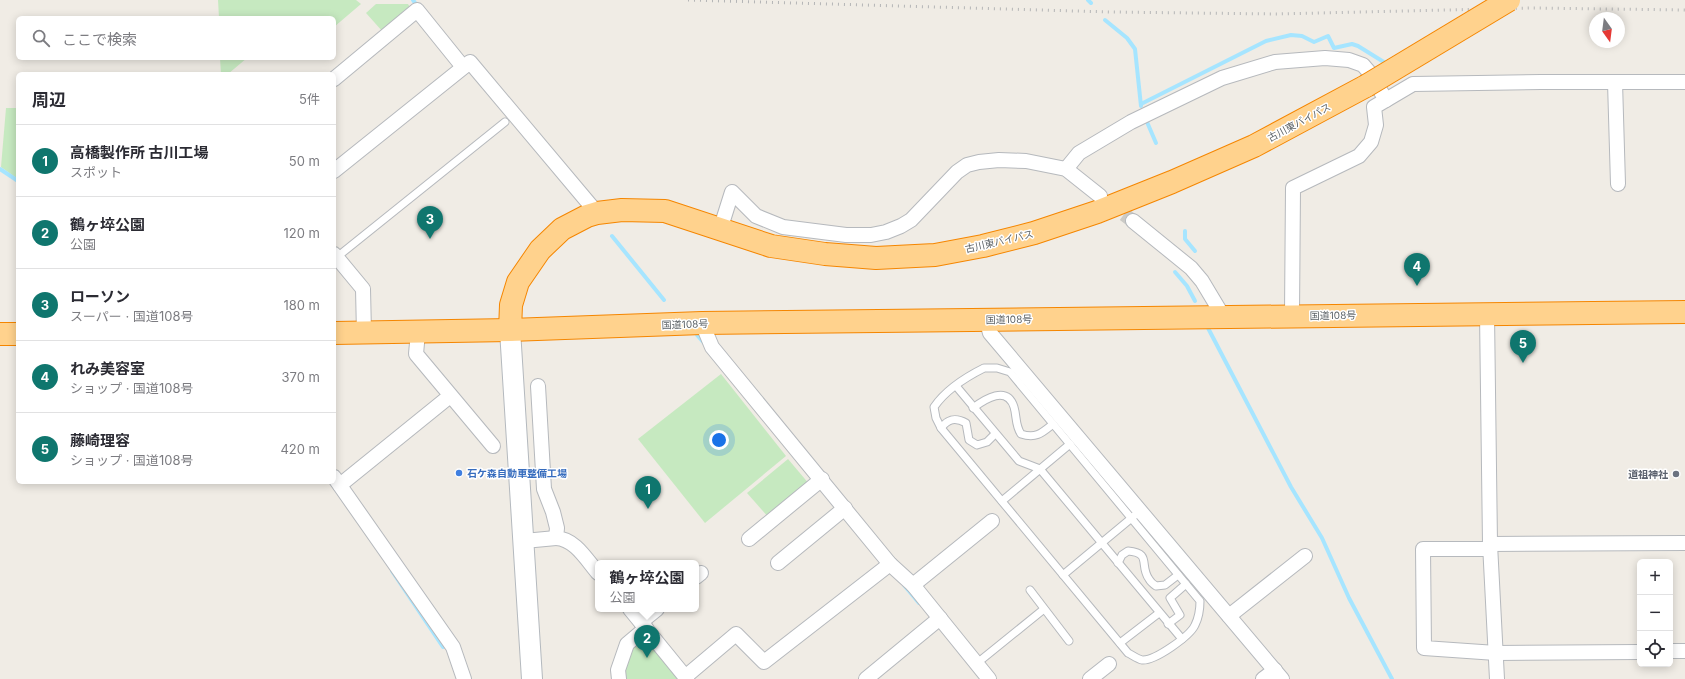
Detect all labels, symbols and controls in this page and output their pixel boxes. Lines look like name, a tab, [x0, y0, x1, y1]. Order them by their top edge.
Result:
north arrow	[1589, 12, 1625, 48]
search box	[16, 16, 336, 60]
icon: search	[30, 27, 52, 49]
text: ここで検索	[62, 30, 137, 49]
text: 周辺	[32, 90, 66, 110]
text: 5件	[299, 91, 320, 107]
street label: 古川東バイパス	[1265, 100, 1333, 144]
text: 高橋製作所 古川工場	[70, 143, 209, 162]
text: 1	[42, 153, 48, 169]
text: 50 m	[289, 153, 320, 169]
text: スポット	[70, 164, 122, 180]
pin: 3	[417, 206, 443, 239]
text: 鶴ヶ埣公園	[70, 215, 145, 234]
text: 2	[41, 225, 49, 241]
text: 120 m	[284, 225, 320, 241]
street label: 古川東バイパス	[964, 227, 1034, 255]
text: 公園	[70, 236, 96, 252]
pin: 4	[1404, 253, 1430, 286]
text: ローソン	[70, 287, 130, 306]
text: 3	[41, 297, 49, 313]
text: 180 m	[283, 297, 320, 313]
text: スーパー · 国道108号	[70, 308, 193, 324]
street label: 国道108号	[1310, 309, 1356, 321]
street label: 国道108号	[986, 313, 1032, 325]
street label: 国道108号	[662, 317, 708, 331]
pin: 5	[1510, 330, 1536, 363]
text: れみ美容室	[70, 359, 145, 378]
text: 4	[41, 369, 49, 385]
text: 370 m	[282, 369, 320, 385]
text: ショップ · 国道108号	[70, 380, 194, 396]
your location	[709, 430, 729, 450]
text: 藤崎理容	[70, 431, 130, 450]
text: 5	[41, 441, 49, 457]
text: 420 m	[280, 441, 320, 457]
text: ショップ · 国道108号	[70, 452, 194, 468]
place label: 石ケ森自動車整備工場	[467, 467, 567, 479]
marker: 石ケ森自動車整備工場	[454, 468, 464, 478]
place label: 道祖神社	[1628, 468, 1669, 480]
marker: 道祖神社	[1671, 469, 1681, 479]
pin: 1	[635, 476, 661, 509]
map controls	[1637, 559, 1673, 667]
button: +	[1637, 559, 1673, 595]
popup	[595, 560, 699, 612]
text: 鶴ヶ埣公園	[609, 568, 685, 587]
text: 公園	[609, 589, 636, 605]
button: −	[1637, 595, 1673, 631]
pin: 2	[634, 625, 660, 658]
button: locate	[1637, 631, 1673, 667]

